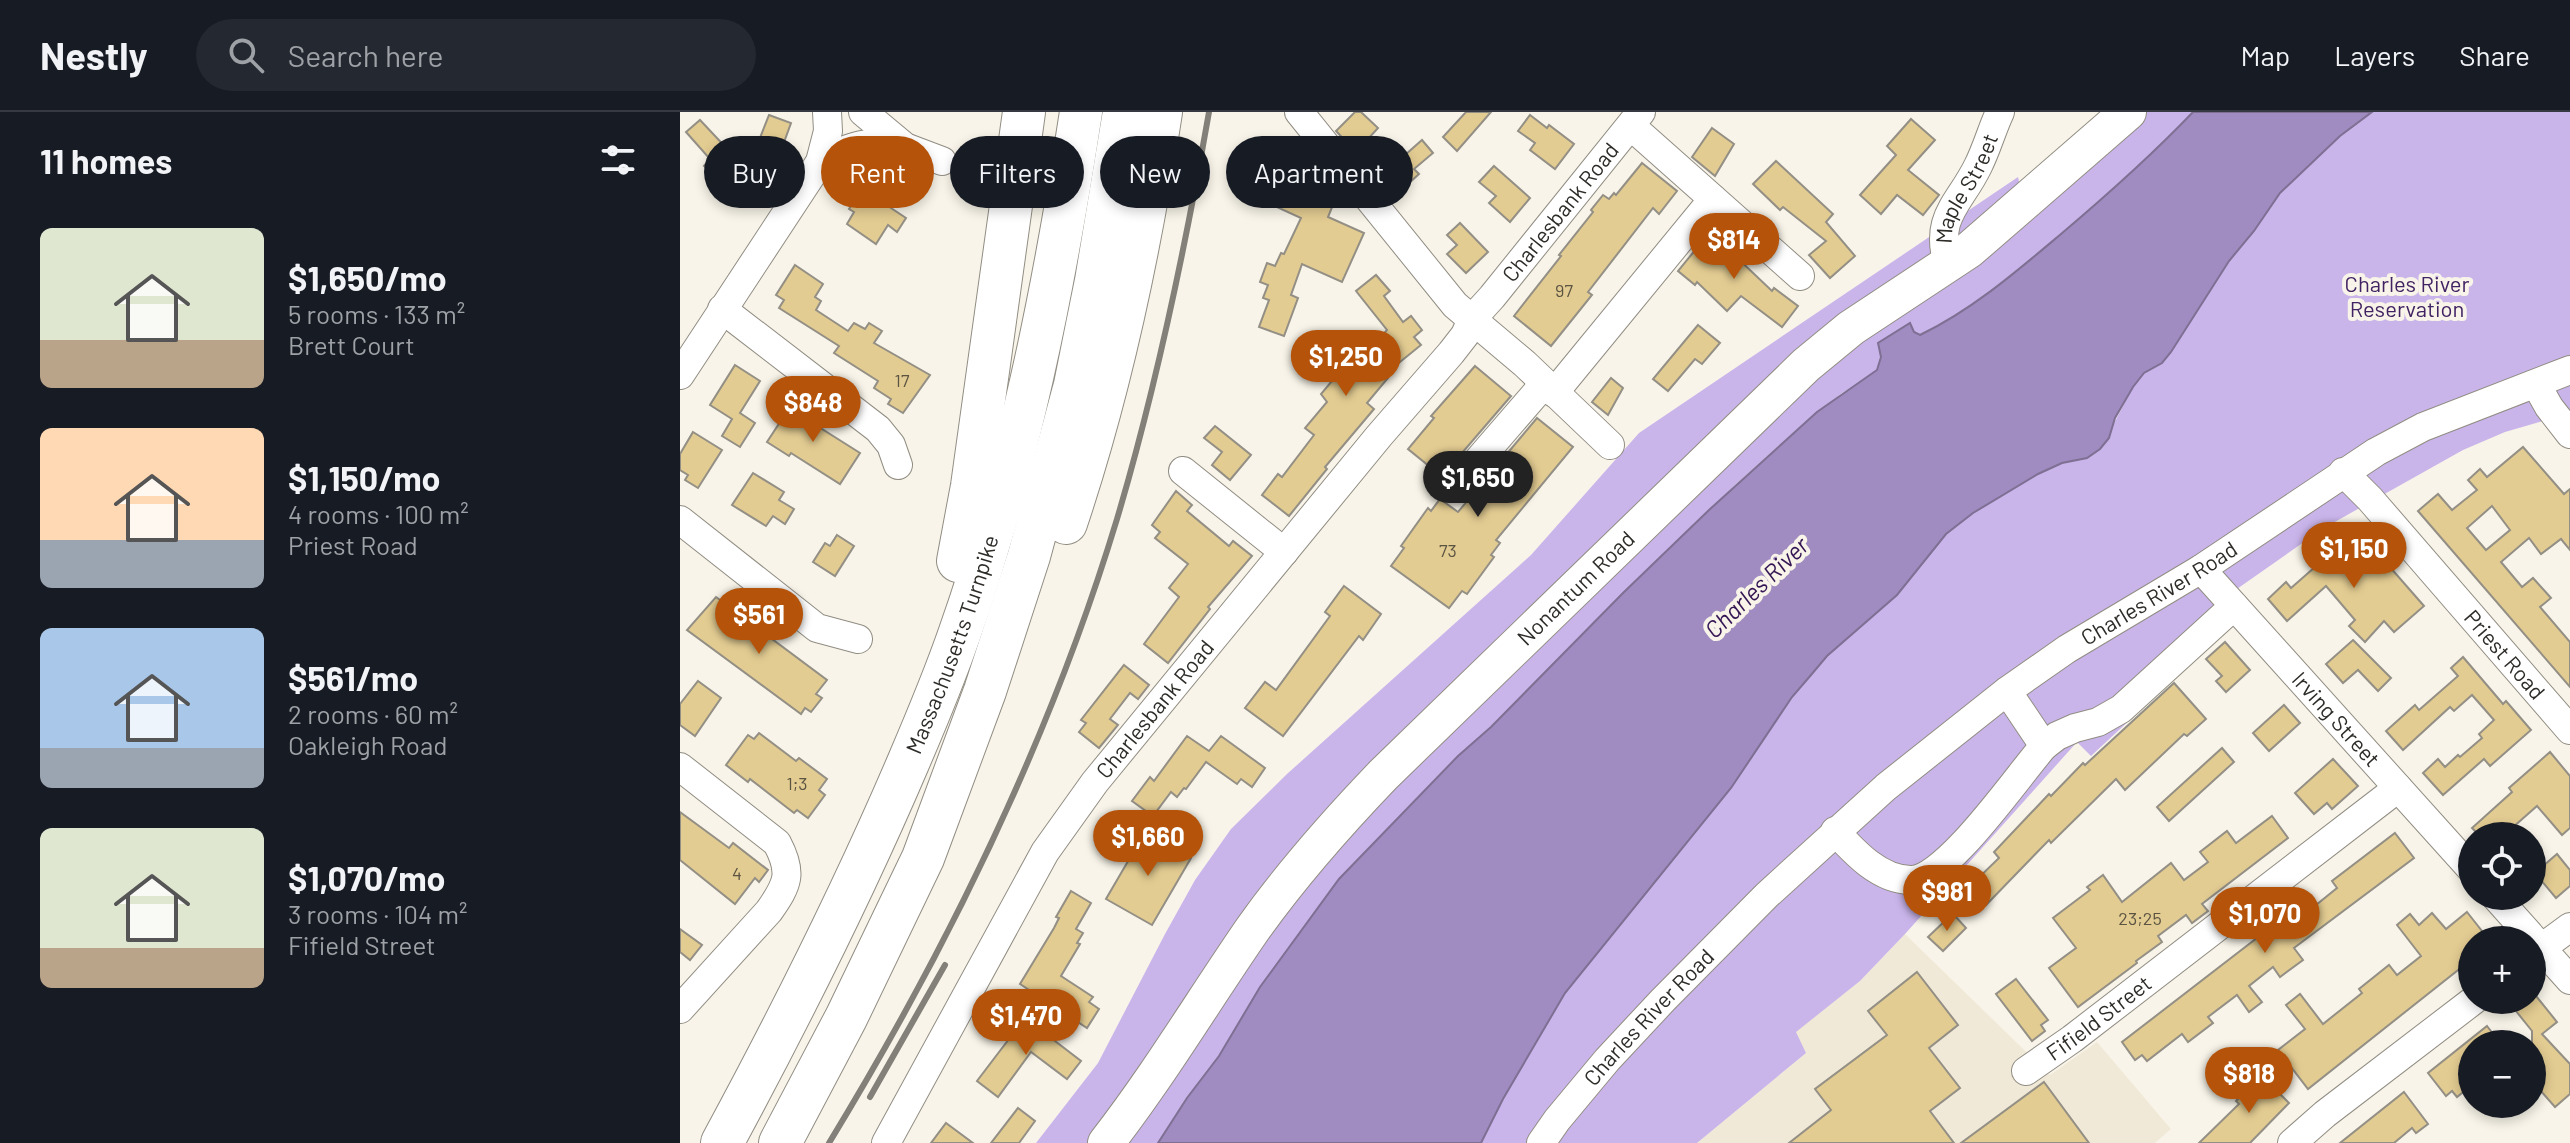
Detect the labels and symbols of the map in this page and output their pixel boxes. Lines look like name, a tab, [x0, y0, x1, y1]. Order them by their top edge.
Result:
street label: Maple Street	[1930, 129, 2002, 244]
street label: Charlesbank Road	[1496, 137, 1623, 286]
pin: $814	[1687, 213, 1781, 281]
park label: Charles River Reservation	[2345, 270, 2469, 321]
house number: 97	[1555, 279, 1573, 301]
pin: $1,250	[1281, 330, 1411, 398]
house number: 17	[895, 369, 910, 391]
pin: $848	[766, 376, 860, 444]
pin: $1,650	[1413, 451, 1543, 519]
pin: $1,150	[2289, 522, 2419, 590]
street label: Nonantum Road	[1511, 525, 1639, 650]
water label: Charles River	[1698, 529, 1815, 644]
street label: Massachusetts Turnpike	[900, 532, 1003, 757]
street label: Charles River Road	[2076, 535, 2241, 650]
house number: 73	[1439, 539, 1457, 561]
pin: $561	[712, 588, 806, 656]
street label: Priest Road	[2460, 604, 2551, 704]
street label: Charlesbank Road	[1090, 634, 1218, 783]
street label: Irving Street	[2288, 666, 2386, 771]
house number: 1;3	[786, 772, 808, 794]
pin: $1,660	[1083, 810, 1213, 878]
house number: 4	[732, 862, 742, 884]
pin: $981	[1900, 865, 1994, 933]
pin: $1,070	[2200, 887, 2330, 955]
house number: 23;25	[2118, 907, 2162, 929]
street label: Charles River Road	[1578, 943, 1719, 1090]
street label: Fifield Street	[2041, 969, 2156, 1065]
pin: $1,470	[961, 989, 1091, 1057]
pin: $818	[2202, 1047, 2296, 1115]

